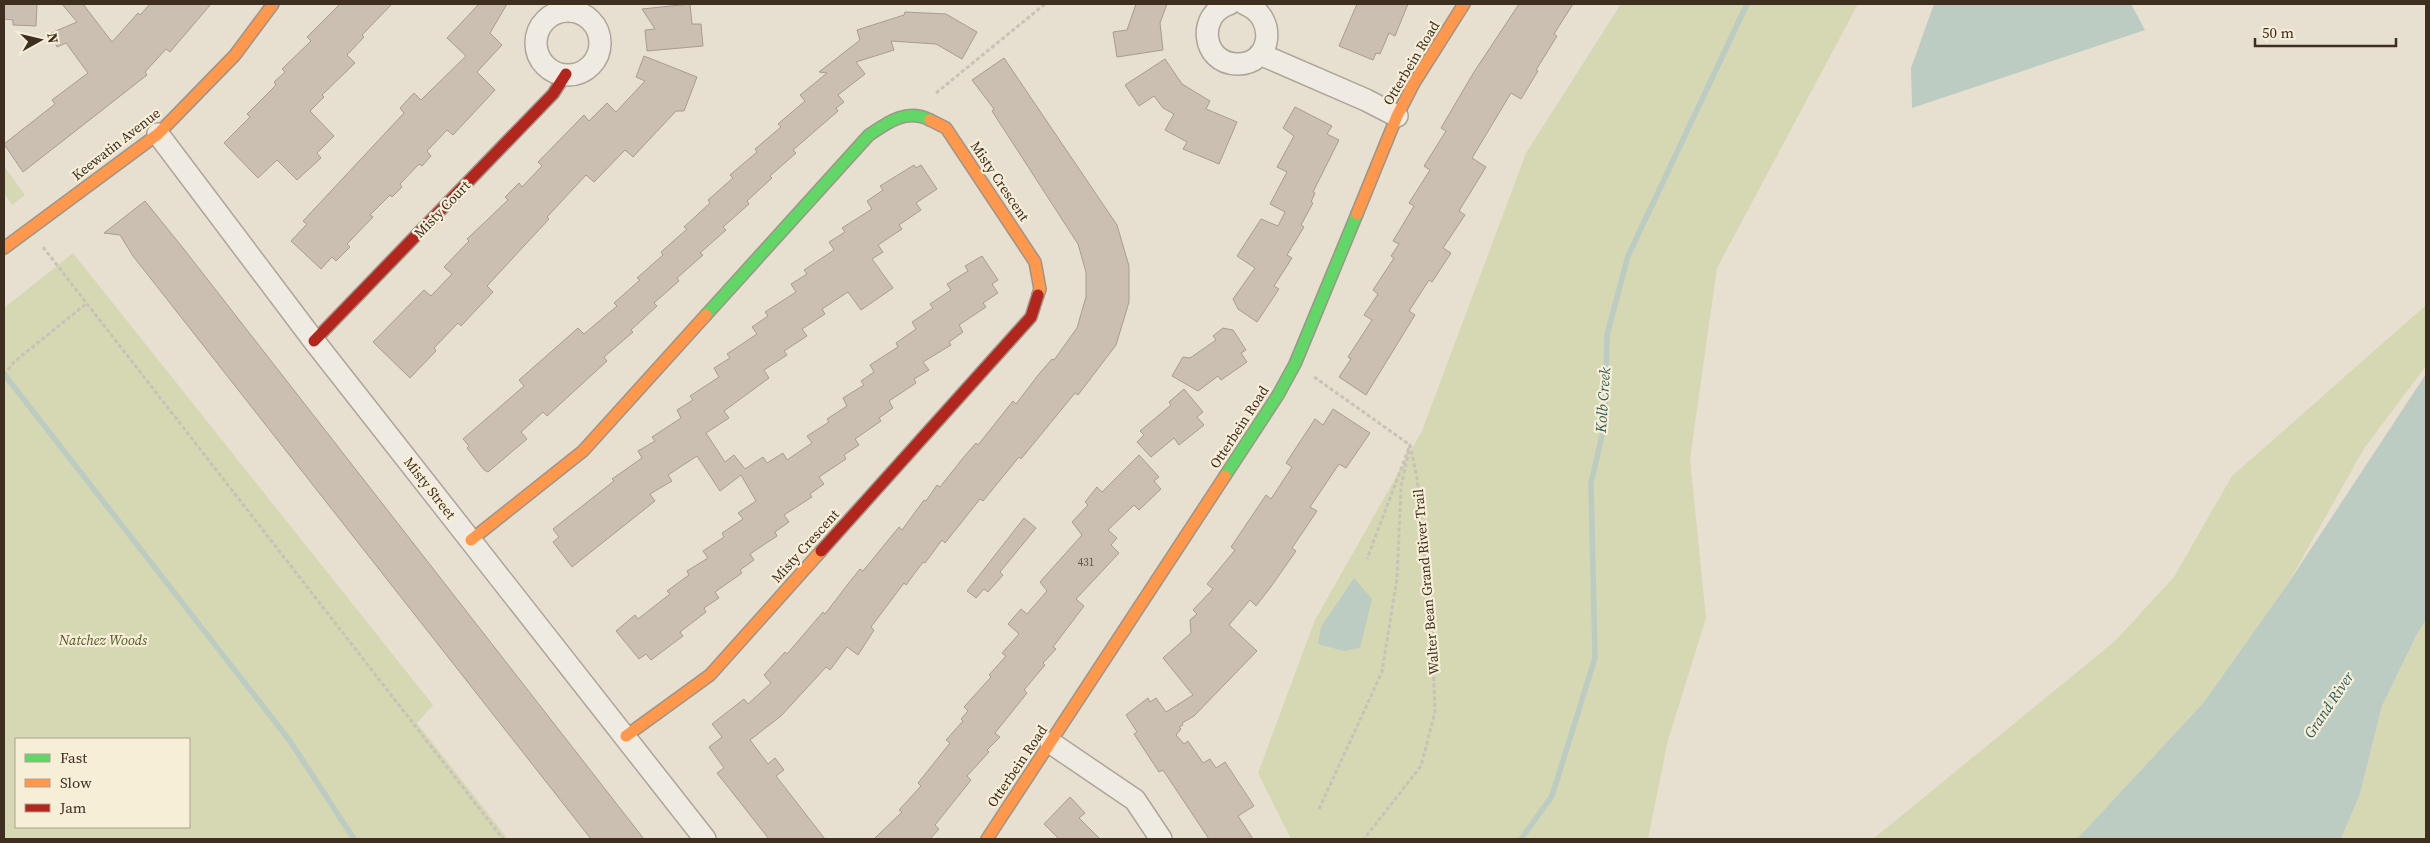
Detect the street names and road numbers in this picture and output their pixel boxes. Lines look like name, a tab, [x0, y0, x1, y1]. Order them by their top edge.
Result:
street label: Otterbein Road	[1378, 17, 1444, 109]
street label: Keewatin Avenue	[68, 103, 164, 185]
street label: Misty Crescent	[966, 137, 1034, 225]
street label: Misty Court	[409, 175, 475, 242]
street label: Otterbein Road	[1205, 382, 1273, 472]
street label: Misty Street	[399, 453, 461, 524]
street label: Walter Bean Grand River Trail	[1408, 488, 1444, 676]
street label: Misty Crescent	[767, 505, 844, 587]
street label: Otterbein Road	[982, 721, 1052, 811]

